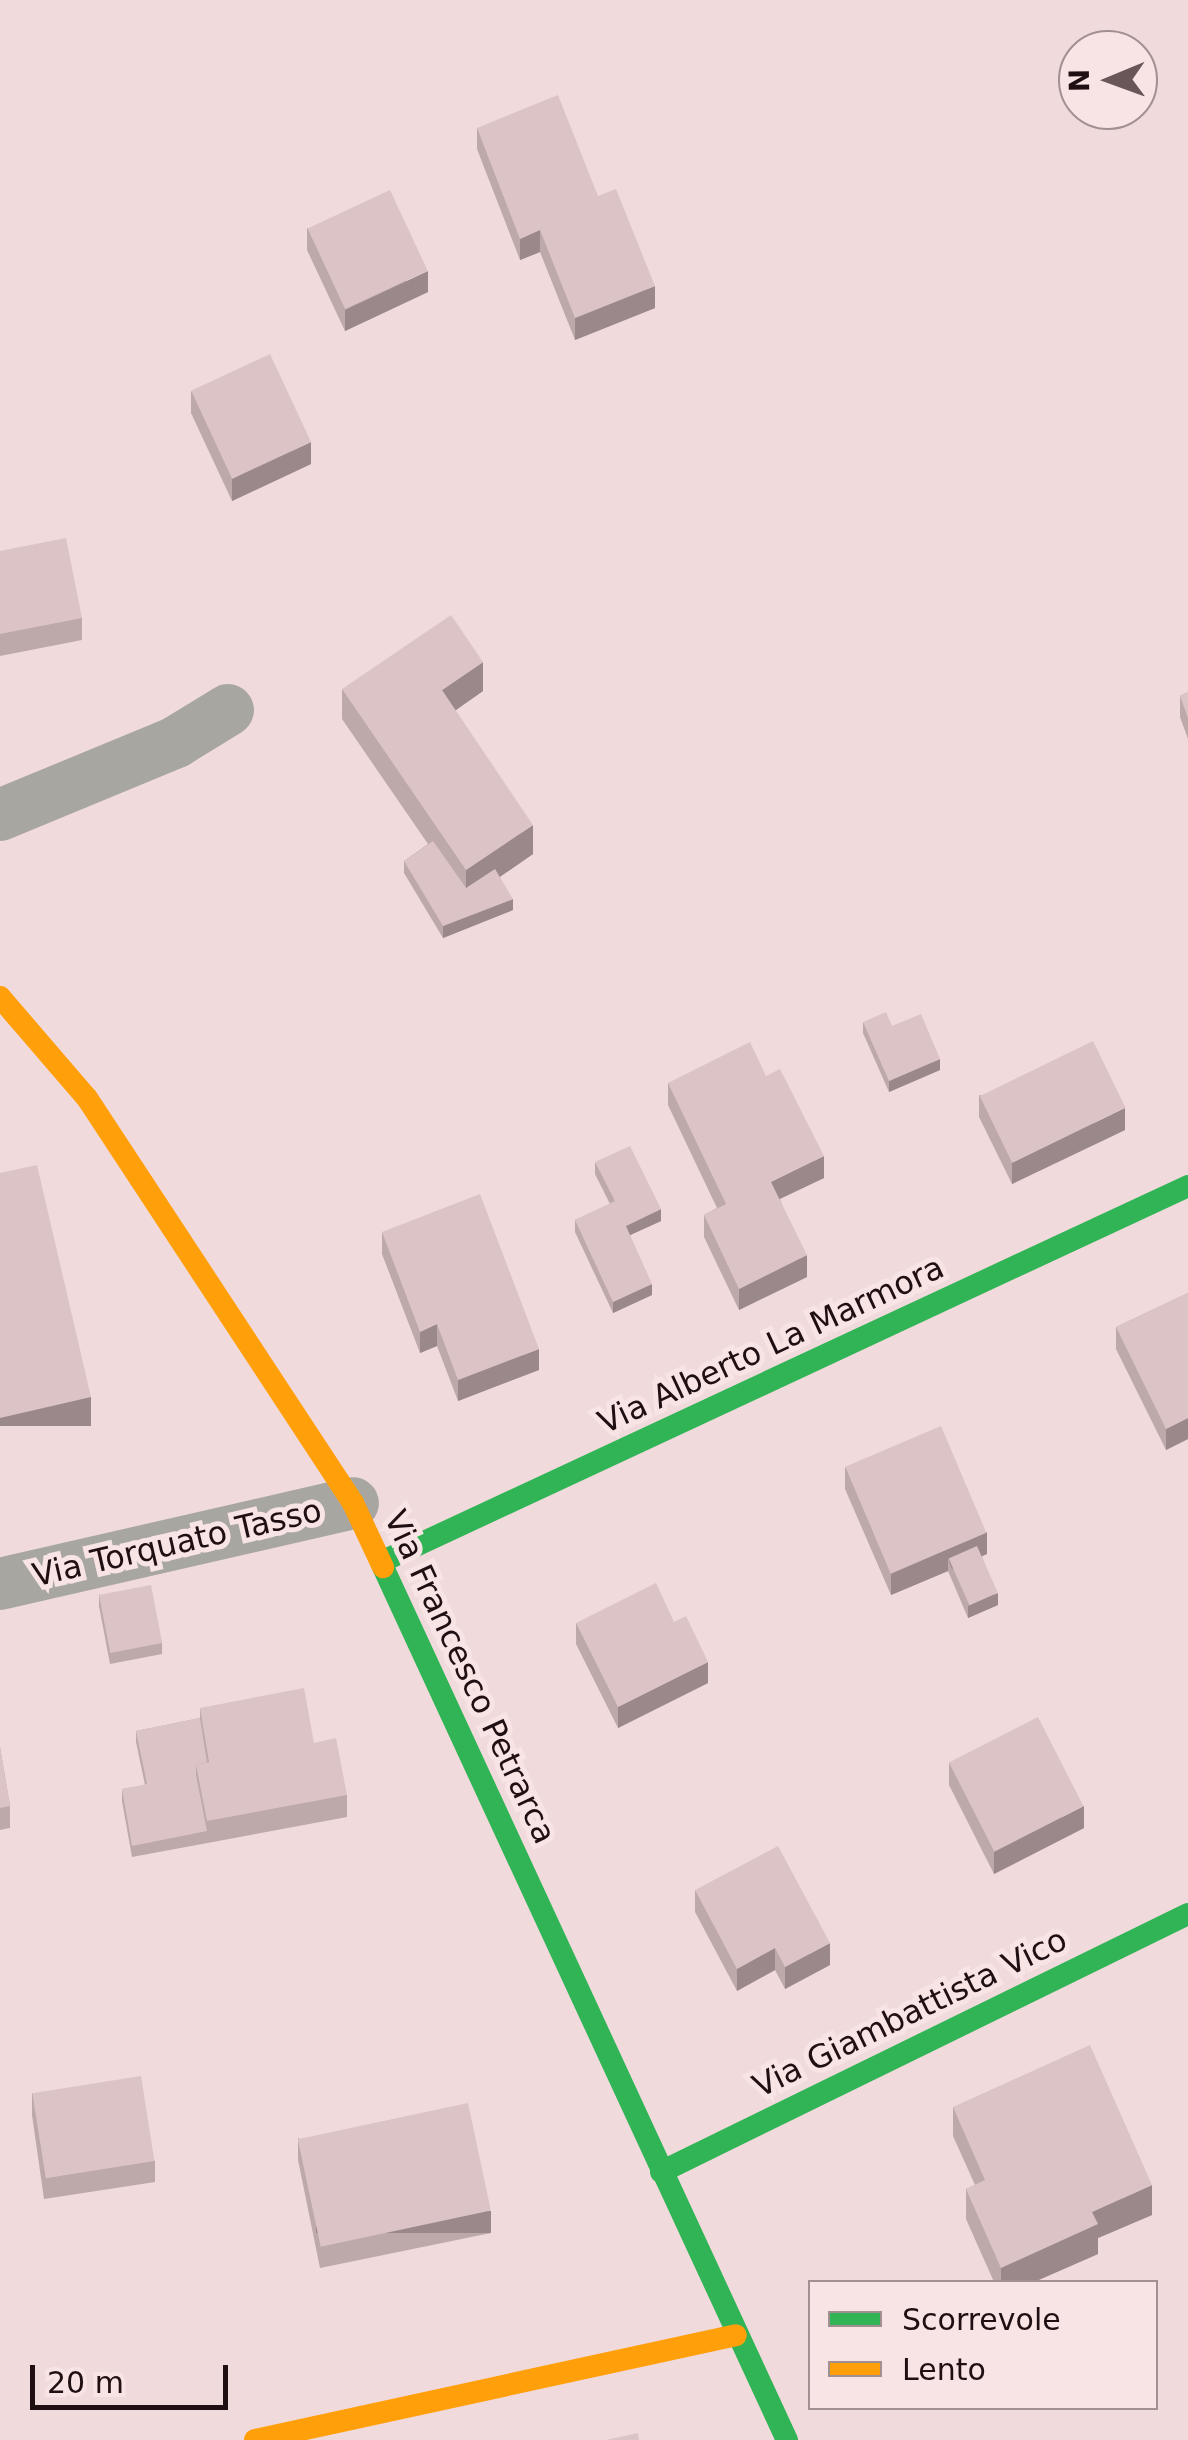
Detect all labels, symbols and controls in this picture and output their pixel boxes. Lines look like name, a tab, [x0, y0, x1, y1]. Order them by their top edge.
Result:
north arrow	[1058, 30, 1158, 130]
text: N	[1063, 68, 1096, 93]
street label: Via Alberto La Marmora	[592, 1248, 950, 1442]
street label: Via Torquato Tasso	[29, 1491, 325, 1595]
street label: Via Francesco Petrarca	[376, 1504, 564, 1850]
street label: Via Giambattista Vico	[747, 1920, 1073, 2106]
legend	[808, 2280, 1158, 2410]
text: Scorrevole	[902, 2302, 1061, 2337]
scale bar	[35, 2345, 232, 2407]
text: Lento	[902, 2352, 986, 2387]
text: 20 m	[47, 2365, 124, 2400]

